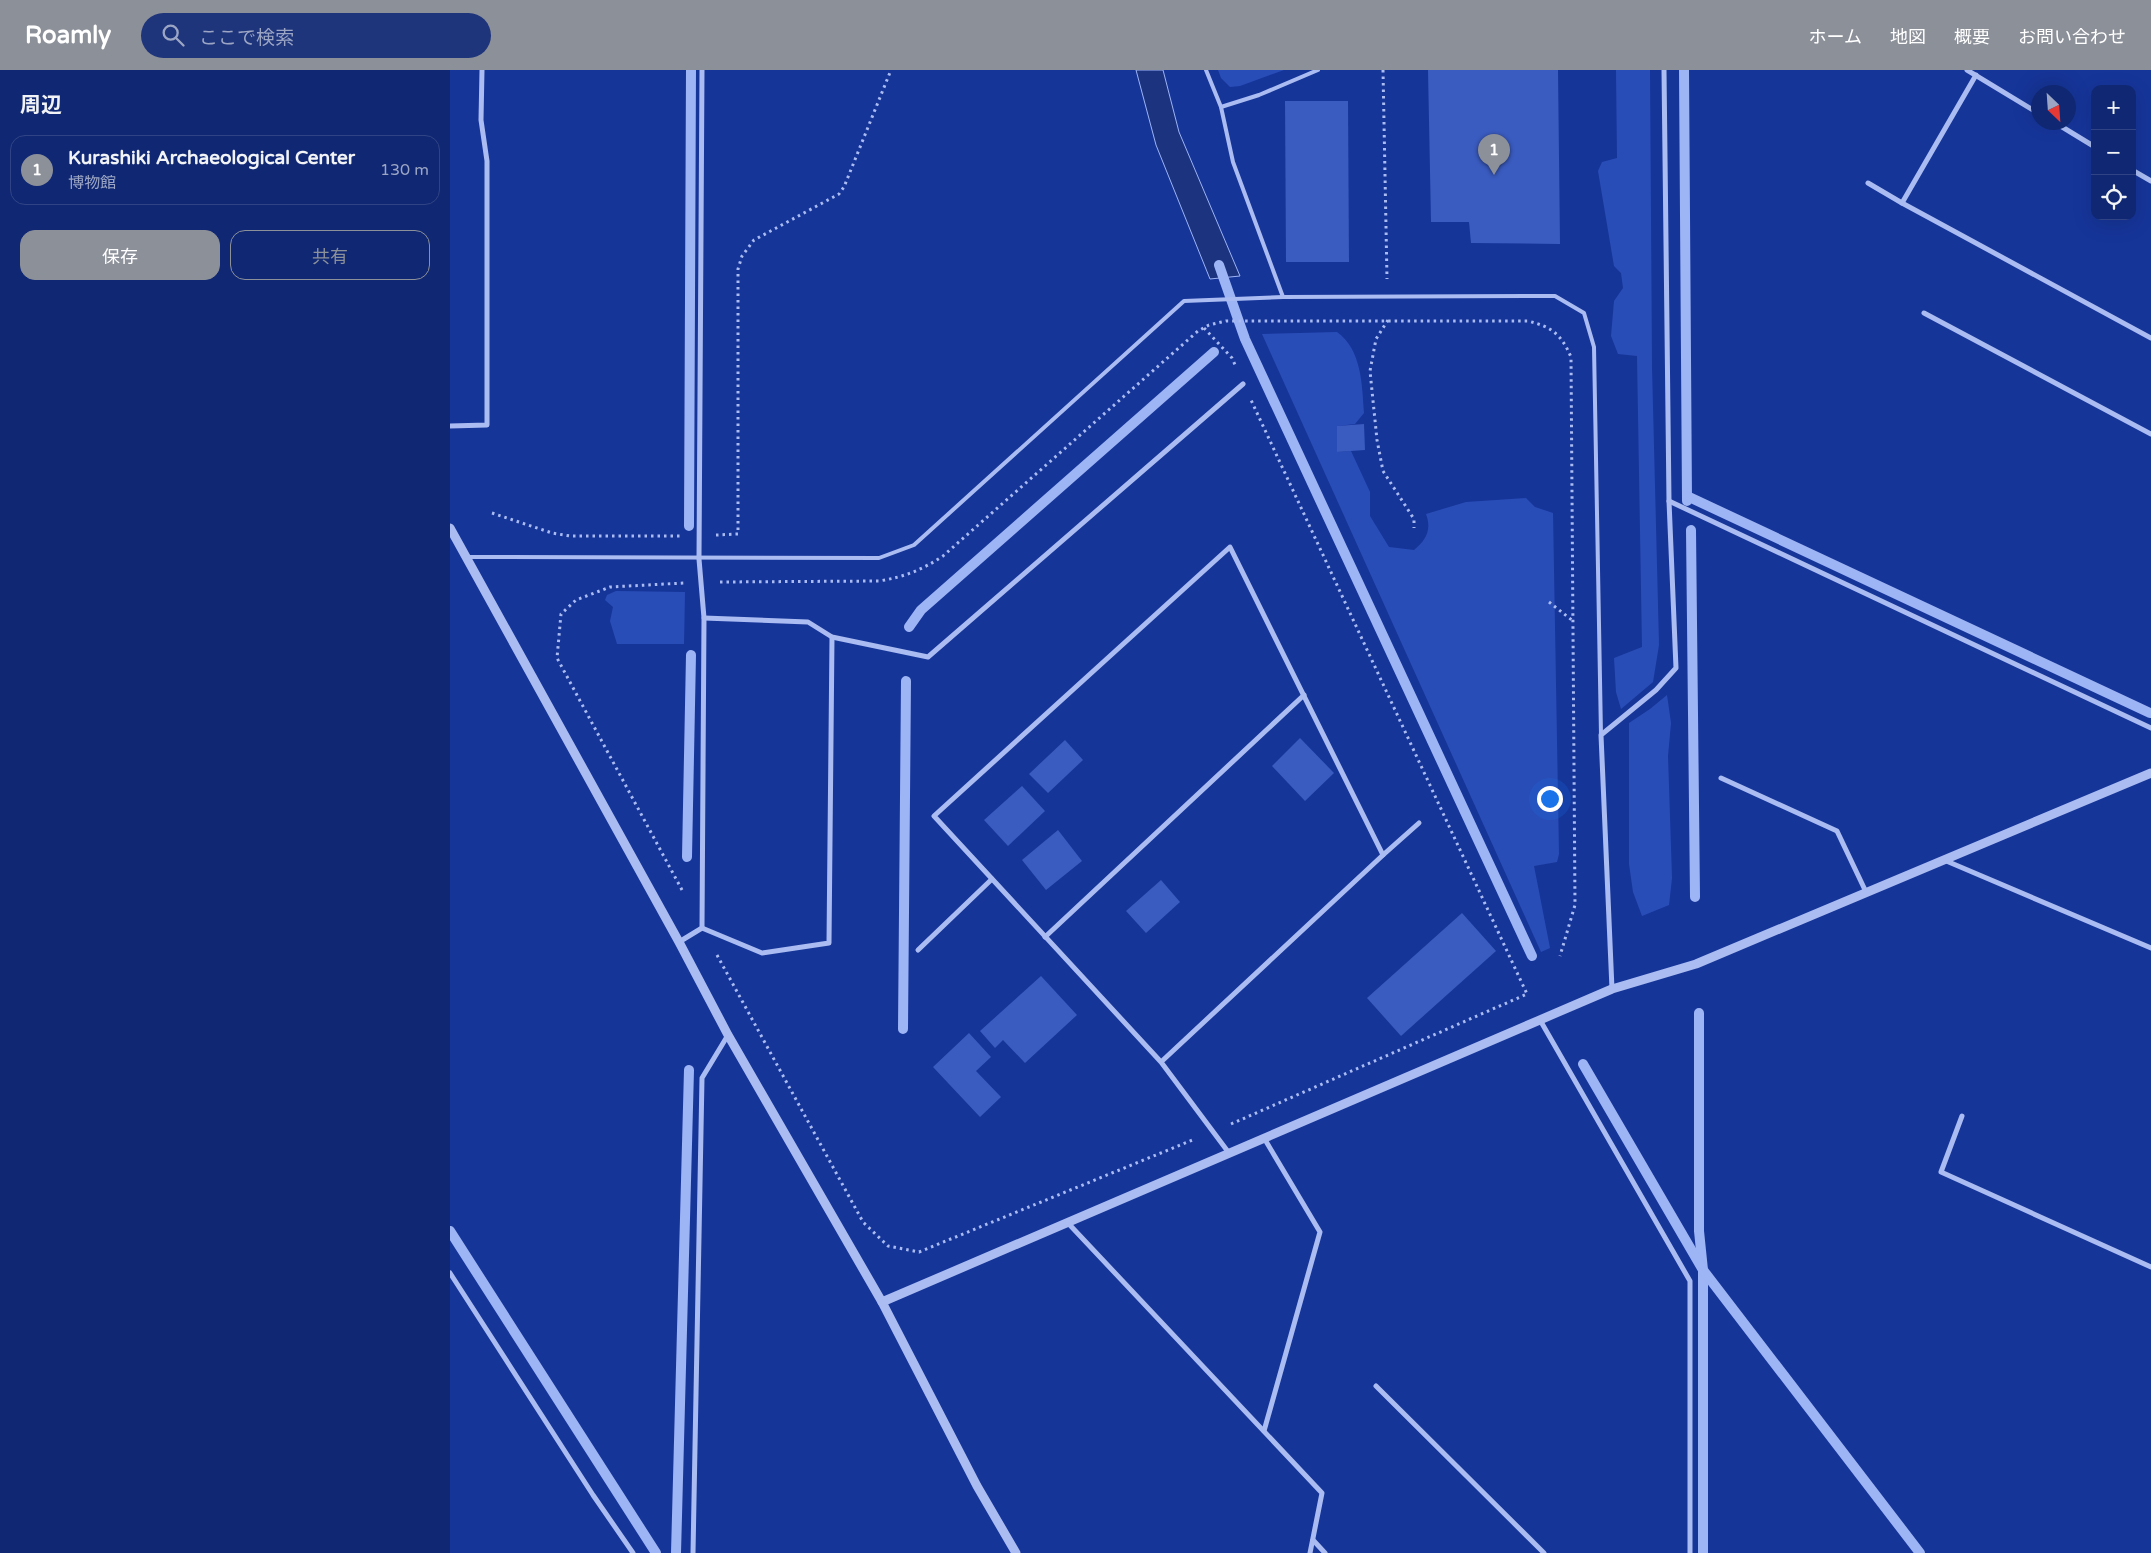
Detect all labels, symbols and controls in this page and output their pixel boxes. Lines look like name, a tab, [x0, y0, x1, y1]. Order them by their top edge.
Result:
search box	[141, 13, 491, 58]
text: Roamly	[25, 21, 111, 50]
icon: search	[159, 21, 187, 49]
text: ホーム	[1809, 26, 1862, 48]
text: 地図	[1890, 26, 1926, 48]
text: 概要	[1954, 26, 1990, 48]
text: お問い合わせ	[2018, 26, 2126, 48]
text: ここで検索	[199, 27, 294, 49]
north arrow	[2031, 85, 2076, 130]
map controls	[2091, 85, 2136, 220]
button: +	[2091, 85, 2136, 130]
text: 周辺	[20, 93, 62, 118]
button: −	[2091, 130, 2136, 175]
pin: 1	[1478, 134, 1510, 175]
text: Kurashiki Archaeological Center	[68, 147, 355, 169]
text: 1	[32, 160, 42, 180]
text: 130 m	[380, 160, 429, 180]
text: 博物館	[68, 173, 116, 193]
button: locate	[2091, 175, 2136, 220]
button: 保存	[20, 230, 220, 280]
button: 共有	[230, 230, 430, 280]
your location	[1537, 786, 1563, 812]

